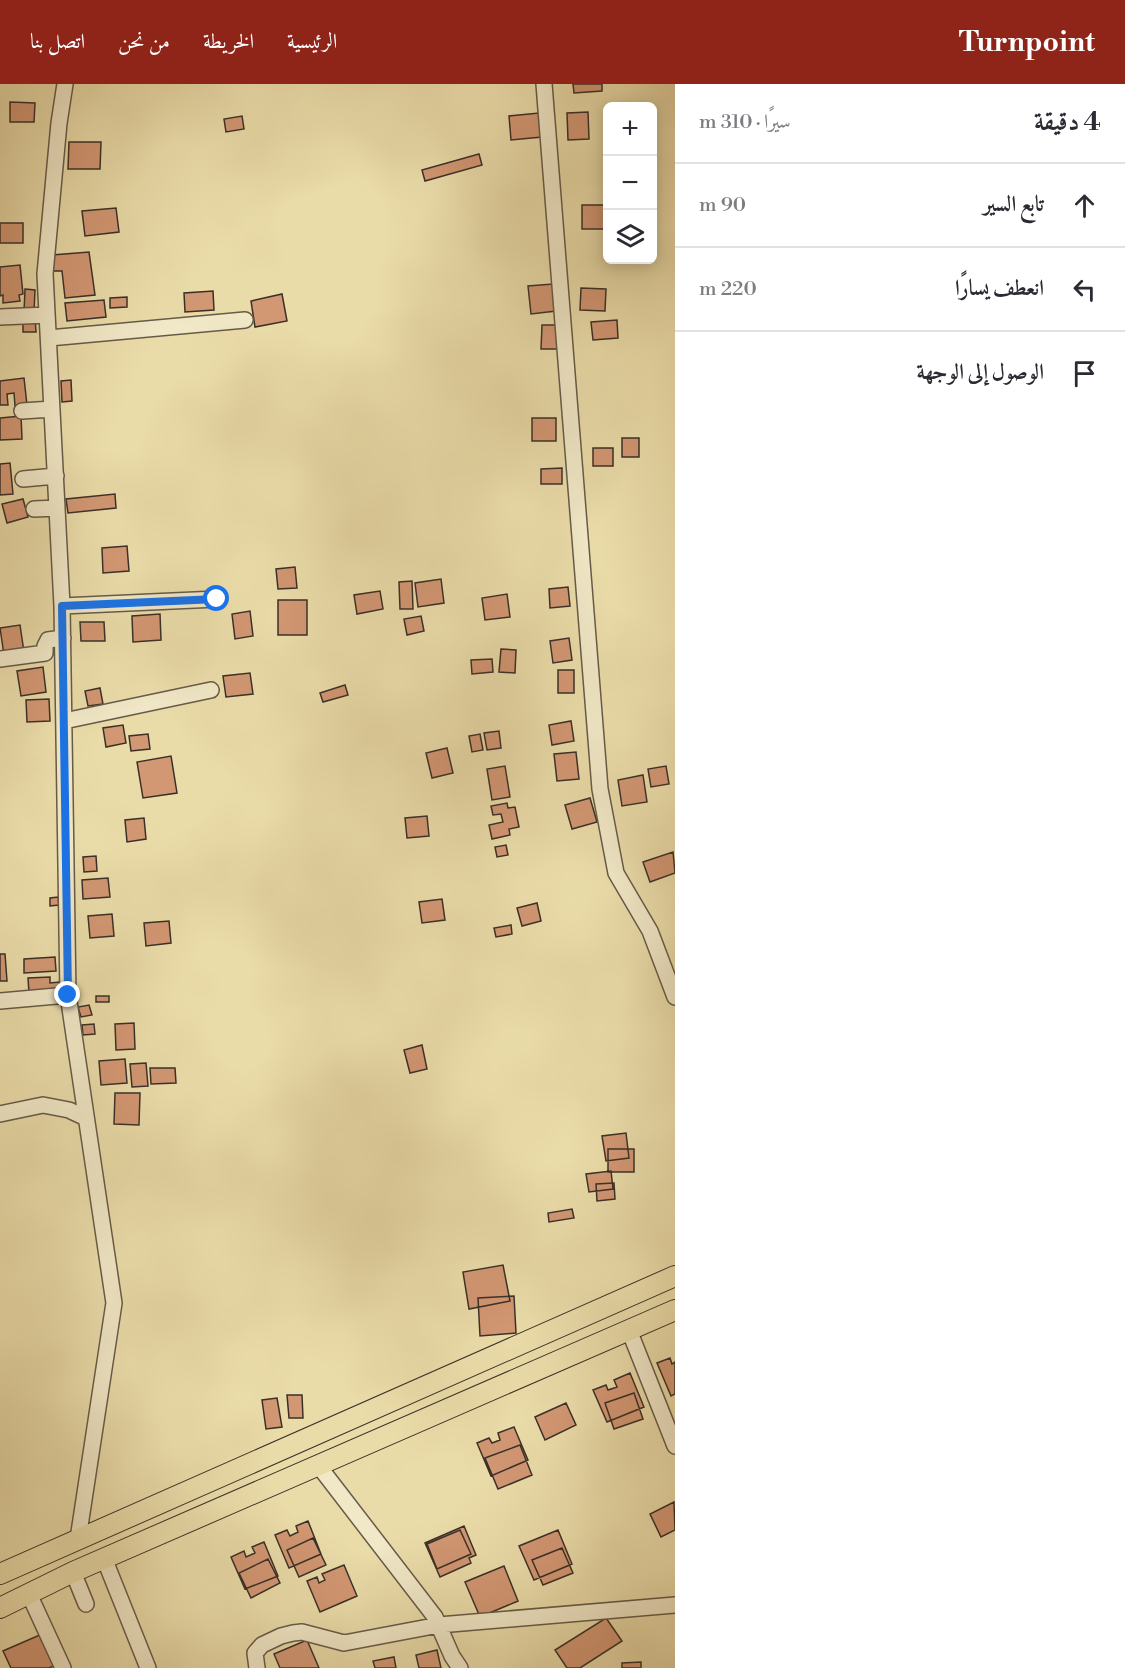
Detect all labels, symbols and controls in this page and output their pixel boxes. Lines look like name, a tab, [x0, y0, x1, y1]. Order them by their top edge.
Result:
text: Turnpoint	[959, 25, 1095, 60]
text: اتصل بنا	[30, 29, 85, 55]
text: من نحن	[118, 29, 170, 55]
text: الخريطة	[203, 29, 254, 55]
text: الرئيسية	[287, 29, 337, 55]
map controls	[603, 102, 657, 264]
button: +	[603, 102, 657, 156]
text: 4 دقيقة	[1034, 106, 1101, 138]
text: سيرًا · 310 m	[699, 110, 791, 135]
button: −	[603, 156, 657, 210]
icon: ahead	[1068, 189, 1101, 222]
text: تابع السير	[983, 191, 1044, 218]
text: 90 m	[699, 193, 746, 218]
button: layers	[603, 210, 657, 264]
icon: left	[1068, 273, 1101, 306]
text: انعطف يسارًا	[955, 275, 1044, 302]
text: 220 m	[699, 277, 757, 302]
icon: arrive	[1068, 357, 1101, 390]
text: الوصول إلى الوجهة	[916, 359, 1044, 386]
route start	[203, 585, 229, 611]
route end	[54, 981, 80, 1007]

